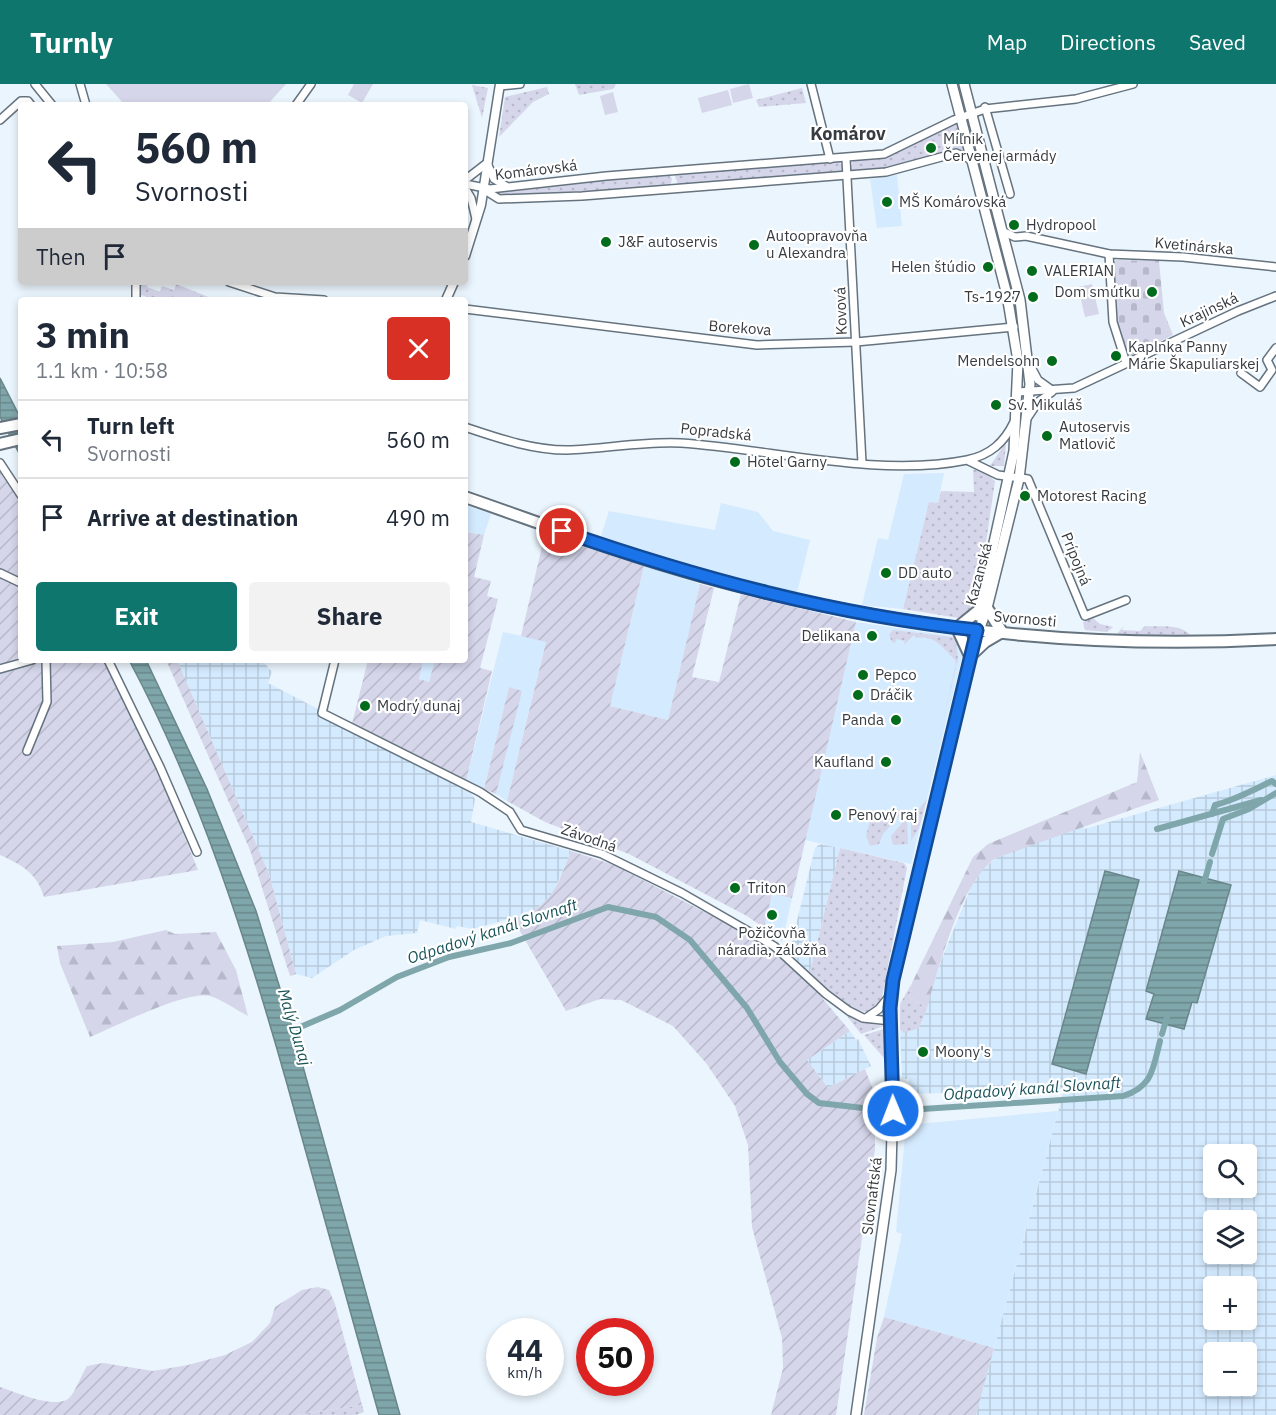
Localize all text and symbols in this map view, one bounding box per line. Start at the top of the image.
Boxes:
text: Turnly [30,24,113,61]
text: Map [987,28,1027,56]
text: Directions [1060,28,1156,56]
text: Saved [1189,28,1246,56]
text: 560 m [135,120,258,175]
district label: Komárov [810,122,886,145]
icon: left [36,126,114,204]
place label: Míľnik Červenej armády [943,129,1057,165]
marker: Míľnik Červenej armády [924,141,938,155]
street label: Komárovská [494,155,578,184]
text: Svornosti [135,173,248,208]
place label: MŠ Komárovská [899,192,1006,211]
marker: MŠ Komárovská [880,195,894,209]
place label: Hydropool [1026,215,1096,234]
marker: Hydropool [1007,218,1021,232]
place label: Autoopravovňa u Alexandra [766,226,868,262]
place label: J&F autoservis [618,232,718,251]
street label: Kvetinárska [1154,233,1234,258]
marker: J&F autoservis [599,235,613,249]
marker: Autoopravovňa u Alexandra [747,238,761,252]
icon: arrive [98,240,131,273]
text: Then [36,242,86,271]
place label: Helen štúdio [891,257,976,276]
marker: Helen štúdio [981,260,995,274]
place label: VALERIAN [1044,261,1114,280]
marker: VALERIAN [1025,264,1039,278]
place label: Dom smútku [1054,282,1140,301]
marker: Dom smútku [1145,285,1159,299]
street label: Kovová [830,287,851,335]
place label: Ts-1927 [964,287,1021,306]
street label: Krajinská [1177,288,1241,331]
marker: Ts-1927 [1026,290,1040,304]
text: 3 min [36,311,130,358]
street label: Borekova [708,316,772,339]
button: close [387,317,450,380]
place label: Kaplnka Panny Márie Škapuliarskej [1128,337,1259,373]
marker: Kaplnka Panny Márie Škapuliarskej [1109,349,1123,363]
place label: Mendelsohn [957,351,1040,370]
marker: Mendelsohn [1045,354,1059,368]
text: 1.1 km · 10:58 [36,357,168,384]
place label: Sv. Mikuláš [1008,395,1083,414]
marker: Sv. Mikuláš [989,398,1003,412]
text: Turn left [87,411,175,440]
place label: Autoservis Matlovič [1059,417,1130,453]
street label: Popradská [680,418,752,445]
icon: left [36,423,69,456]
text: 560 m [386,425,450,454]
marker: Autoservis Matlovič [1040,429,1054,443]
text: Svornosti [87,440,171,467]
place label: Hotel Garny [747,452,827,471]
marker: Hotel Garny [728,455,742,469]
place label: Motorest Racing [1037,486,1146,505]
marker: Motorest Racing [1018,489,1032,503]
icon: arrive [36,501,69,534]
text: Arrive at destination [87,503,298,532]
text: 490 m [386,503,450,532]
pin [536,505,587,556]
icon: arrive [545,514,578,547]
street label: Prípojná [1057,529,1096,588]
street label: Kazanská [961,541,996,607]
place label: DD auto [898,563,952,582]
marker: DD auto [879,566,893,580]
button: Exit [36,582,237,651]
button: Share [249,582,450,651]
street label: Svornosti [993,606,1057,631]
place label: Delikana [801,626,860,645]
marker: Delikana [865,629,879,643]
place label: Pepco [875,665,917,684]
marker: Pepco [856,668,870,682]
place label: Dráčik [870,685,913,704]
marker: Dráčik [851,688,865,702]
place label: Modrý dunaj [377,696,460,715]
marker: Modrý dunaj [358,699,372,713]
place label: Panda [842,710,884,729]
marker: Panda [889,713,903,727]
place label: Kaufland [814,752,874,771]
marker: Kaufland [879,755,893,769]
place label: Penový raj [848,805,917,824]
marker: Penový raj [829,808,843,822]
street label: Závodná [559,819,619,856]
place label: Triton [747,878,786,897]
marker: Triton [728,881,742,895]
water label: Odpadový kanál Slovnaft [405,894,580,968]
marker: Požičovňa náradia, záložňa [765,908,779,922]
place label: Požičovňa náradia, záložňa [717,923,827,959]
water label: Malý Dunaj [274,986,316,1069]
place label: Moony's [935,1042,991,1061]
marker: Moony's [916,1045,930,1059]
water label: Odpadový kanál Slovnaft [943,1072,1122,1104]
position arrow [861,1079,925,1143]
map controls [1203,1144,1257,1396]
button: search [1203,1144,1257,1198]
street label: Slovnaftská [857,1156,886,1236]
button: layers [1203,1210,1257,1264]
button: + [1203,1276,1257,1330]
speed limit sign: 50 [576,1318,654,1396]
text: 44 [507,1330,543,1369]
button: − [1203,1342,1257,1396]
text: km/h [507,1363,543,1382]

